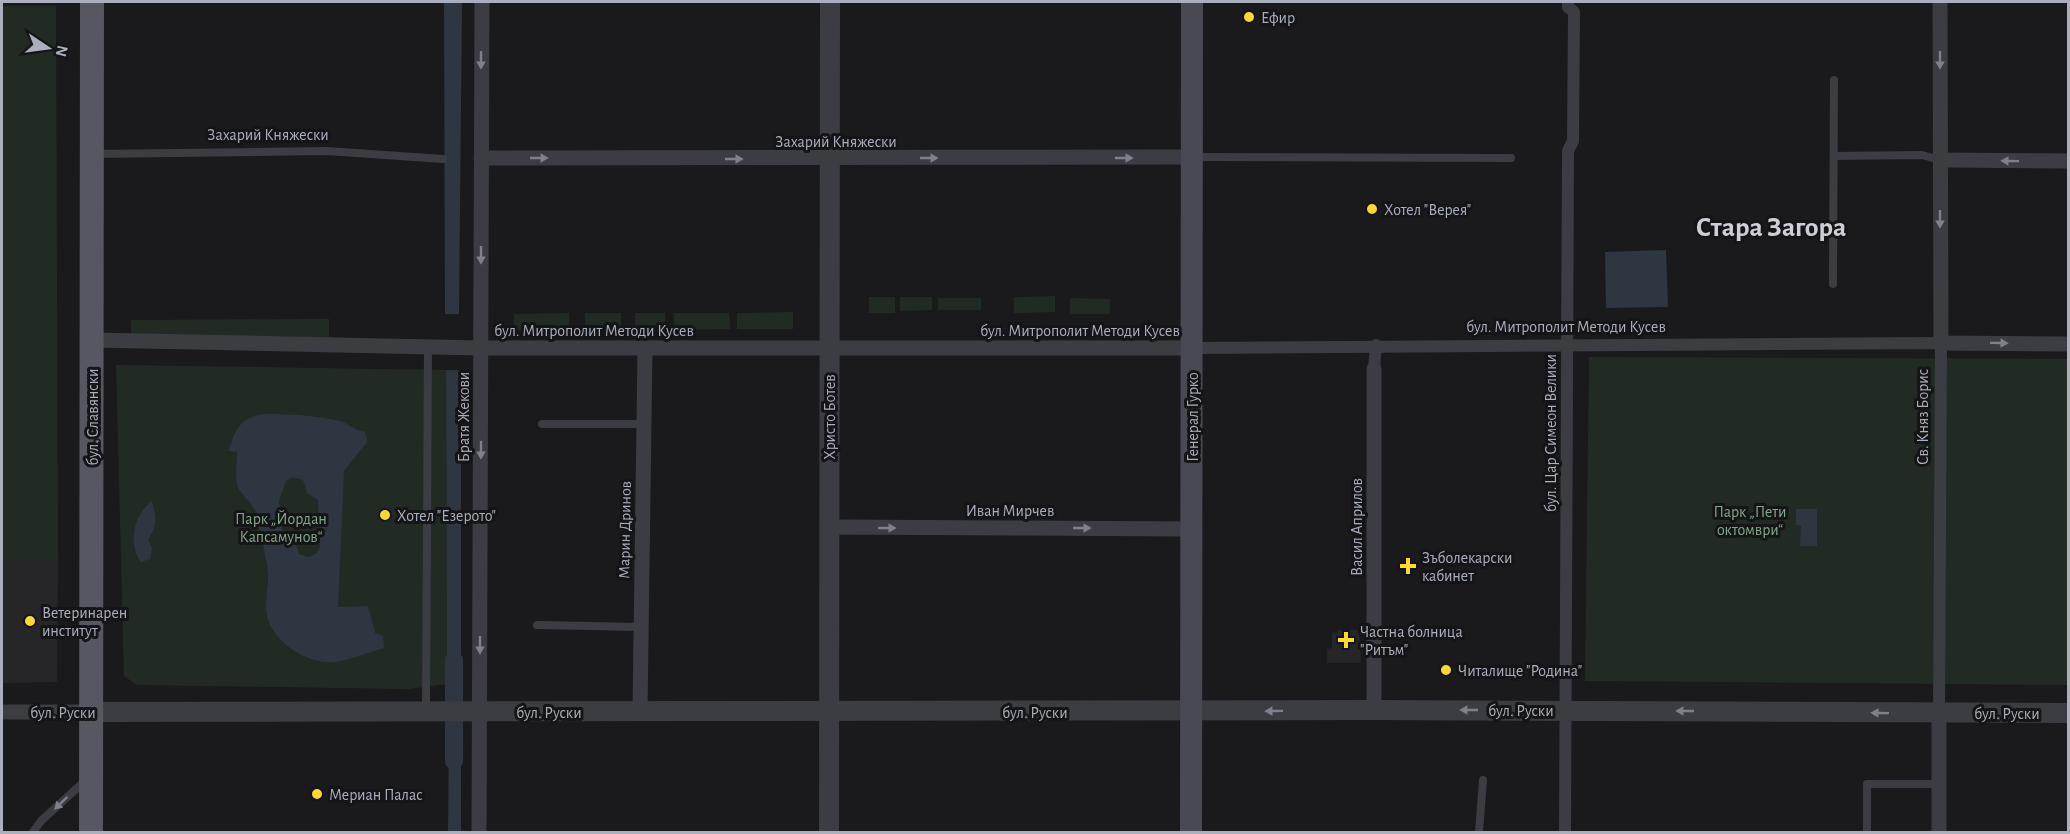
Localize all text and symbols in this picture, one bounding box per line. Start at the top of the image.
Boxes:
marker: Ефир [1242,10,1256,24]
place label: Ефир [1261,10,1295,26]
north arrow [18,18,78,78]
text: N [53,44,71,58]
one-way arrow [476,50,486,69]
one-way arrow [1935,50,1945,69]
street label: Захарий Княжески [207,127,329,143]
street label: Захарий Княжески [775,134,897,150]
one-way arrow [530,153,549,163]
one-way arrow [920,153,939,163]
one-way arrow [1115,153,1134,163]
one-way arrow [725,154,744,164]
one-way arrow [2001,156,2020,166]
marker: Хотел "Верея" [1365,202,1379,216]
place label: Хотел "Верея" [1384,202,1471,218]
one-way arrow [1935,209,1945,228]
district label: Стара Загора [1696,214,1846,242]
one-way arrow [476,245,486,264]
street label: бул. Митрополит Методи Кусев [1466,319,1666,336]
street label: бул. Митрополит Методи Кусев [494,323,694,340]
street label: бул. Митрополит Методи Кусев [980,323,1180,340]
one-way arrow [1990,338,2009,348]
street label: бул. Цар Симеон Велики [1543,354,1560,512]
street label: бул. Славянски [85,369,102,465]
street label: Св. Княз Борис [1915,369,1931,465]
street label: Братя Жекови [456,372,472,462]
street label: Генерал Гурко [1185,372,1202,462]
street label: Христо Ботев [822,374,838,460]
one-way arrow [476,440,486,459]
street label: Васил Априлов [1349,478,1365,576]
street label: Марин Дринов [616,481,634,579]
street label: Иван Мирчев [966,503,1054,519]
park label: Парк „Пети октомври“ [1713,504,1787,538]
marker: Хотел "Езерото" [378,508,392,522]
place label: Хотел "Езерото" [397,508,496,524]
park label: Парк „Йордан Капсамунов“ [235,510,327,546]
one-way arrow [878,523,897,533]
one-way arrow [1073,523,1092,533]
place label: Зъболекарски кабинет [1422,550,1513,584]
marker: Зъболекарски кабинет [1399,557,1417,575]
place label: Ветеринарен институт [42,605,127,640]
marker: Ветеринарен институт [23,614,37,628]
place label: Частна болница "Ритъм" [1360,624,1463,658]
marker: Частна болница "Ритъм" [1337,631,1355,649]
one-way arrow [475,635,485,654]
marker: Читалище "Родина" [1439,663,1453,677]
place label: Читалище "Родина" [1458,663,1582,679]
street label: бул. Руски [1488,703,1554,720]
street label: бул. Руски [30,705,96,722]
street label: бул. Руски [516,705,582,722]
street label: бул. Руски [1002,705,1068,722]
one-way arrow [1460,705,1479,715]
one-way arrow [1265,706,1284,716]
one-way arrow [1676,706,1695,716]
street label: бул. Руски [1974,706,2040,723]
one-way arrow [1871,708,1890,717]
marker: Мериан Палас [310,787,324,801]
place label: Мериан Палас [329,787,423,803]
one-way arrow [54,796,69,810]

